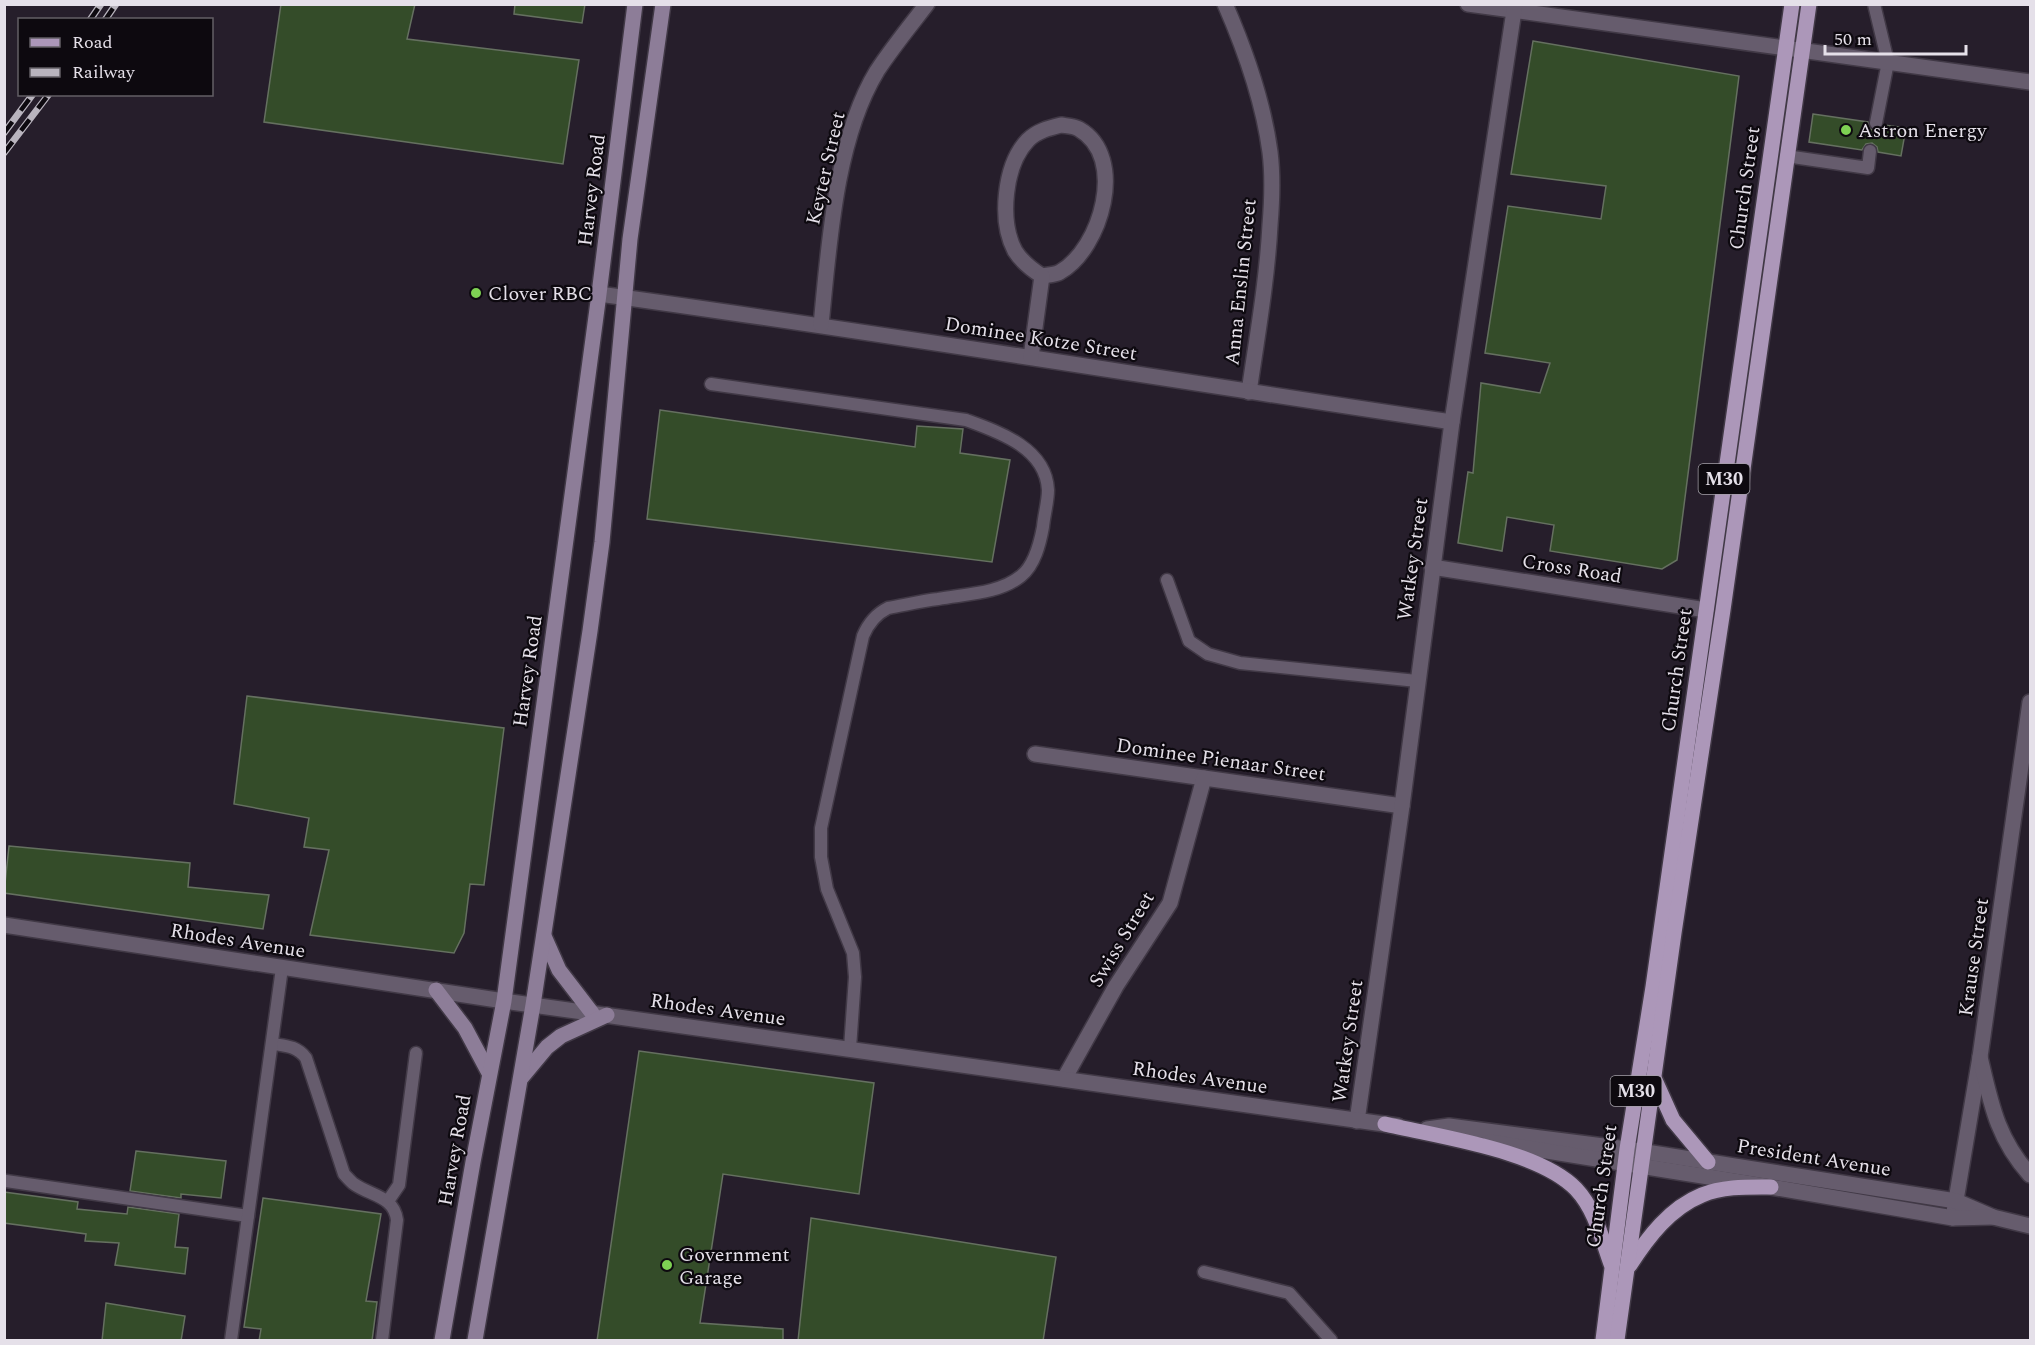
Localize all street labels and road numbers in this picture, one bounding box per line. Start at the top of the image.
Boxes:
street label: Keyter Street [798,109,854,228]
street label: Church Street [1722,125,1768,252]
street label: Harvey Road [570,132,614,248]
street label: Anna Enslin Street [1217,197,1265,367]
street label: Dominee Kotze Street [943,309,1139,369]
road number: M30 [1698,464,1750,494]
street label: Watkey Street [1390,496,1436,622]
street label: Cross Road [1520,546,1624,592]
street label: Church Street [1654,607,1700,734]
street label: Harvey Road [505,613,551,729]
street label: Dominee Pienaar Street [1114,730,1327,790]
street label: Swiss Street [1081,886,1162,993]
street label: Krause Street [1951,896,1997,1018]
street label: Rhodes Avenue [168,916,307,966]
street label: Watkey Street [1325,978,1371,1104]
street label: Rhodes Avenue [648,986,787,1034]
street label: Rhodes Avenue [1130,1054,1269,1102]
road number: M30 [1610,1076,1662,1106]
street label: Harvey Road [430,1092,480,1208]
street label: Church Street [1579,1123,1625,1250]
street label: President Avenue [1735,1131,1893,1185]

